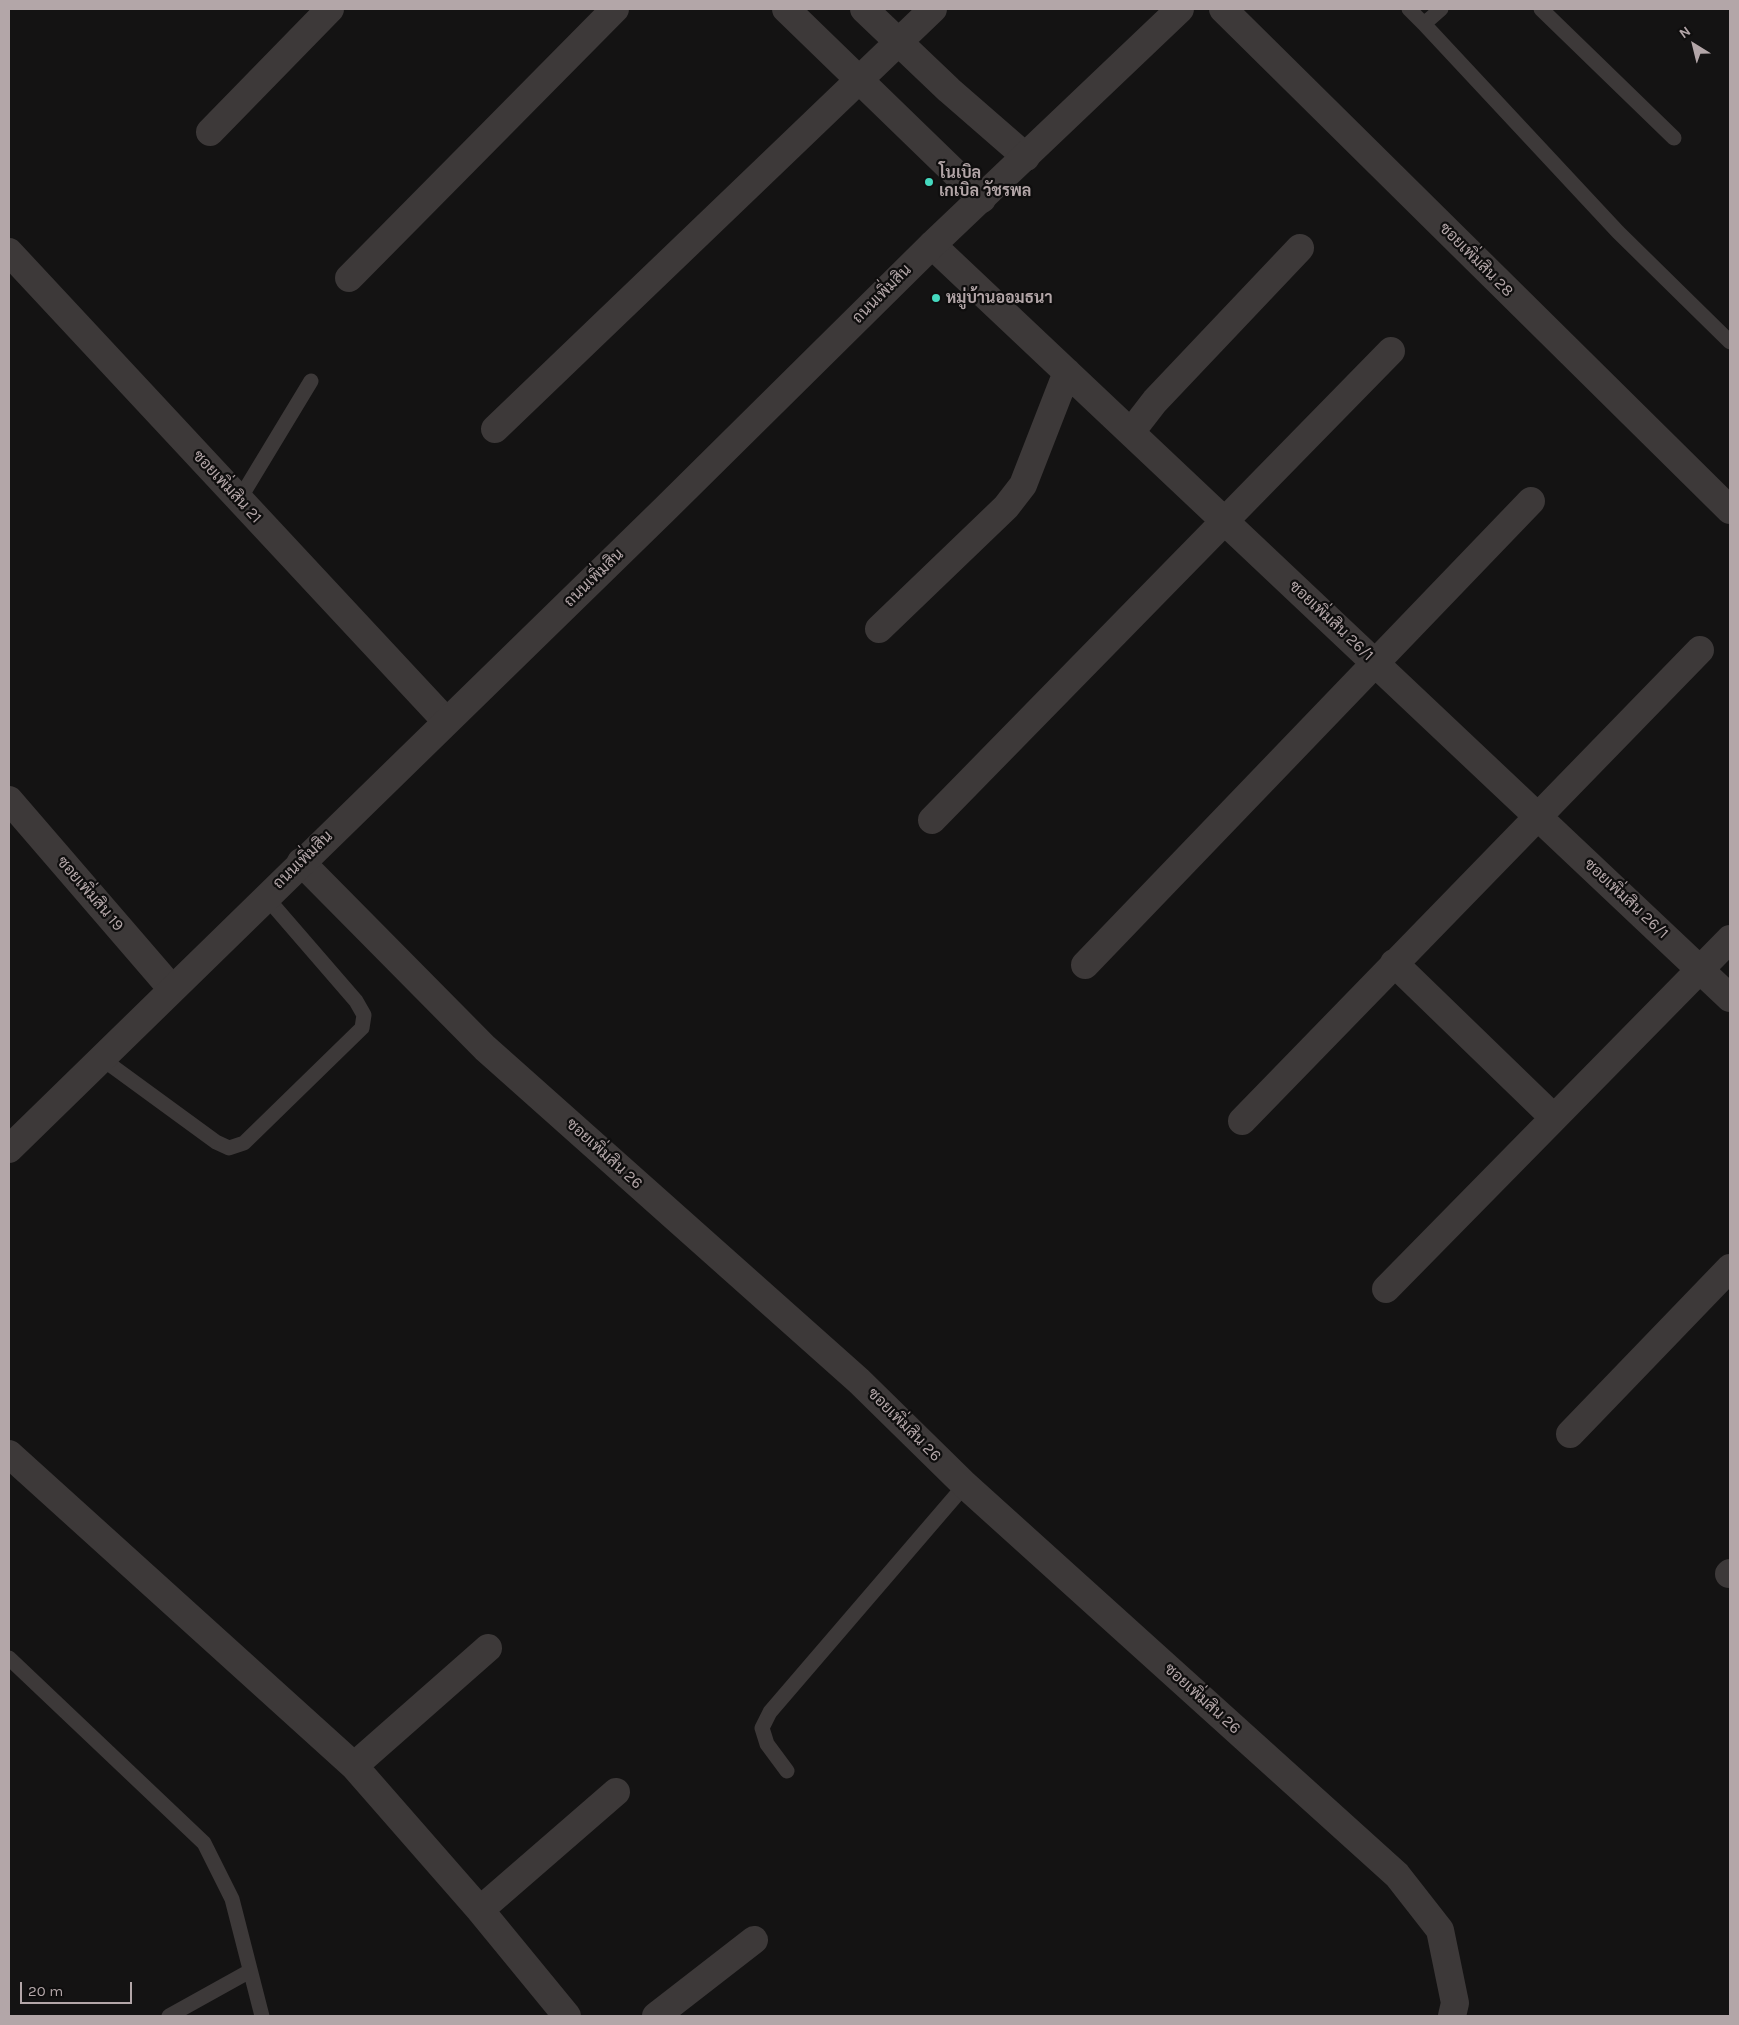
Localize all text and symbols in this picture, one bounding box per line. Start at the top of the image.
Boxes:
north arrow [1669,20,1719,70]
text: N [1676,23,1694,42]
place label: โนเบิล เกเบิล วัชรพล [939,163,1031,201]
marker: โนเบิล เกเบิล วัชรพล [923,176,935,188]
street label: ซอยเพิ่มสิน 28 [1435,219,1517,301]
street label: ถนนเพิ่มสิน [849,261,915,327]
place label: หมู่บ้านออมธนา [946,288,1053,308]
marker: หมู่บ้านออมธนา [930,292,942,304]
street label: ซอยเพิ่มสิน 21 [188,447,266,527]
street label: ถนนเพิ่มสิน [560,545,628,611]
street label: ซอยเพิ่มสิน 26/1 [1285,577,1377,665]
street label: ถนนเพิ่มสิน [269,827,337,893]
street label: ซอยเพิ่มสิน 19 [52,853,128,935]
street label: ซอยเพิ่มสิน 26/1 [1580,855,1672,943]
street label: ซอยเพิ่มสิน 26 [562,1115,646,1193]
street label: ซอยเพิ่มสิน 26 [863,1384,945,1466]
street label: ซอยเพิ่มสิน 26 [1160,1660,1244,1738]
scale bar [22,1972,135,2004]
text: 20 m [28,1982,63,2000]

